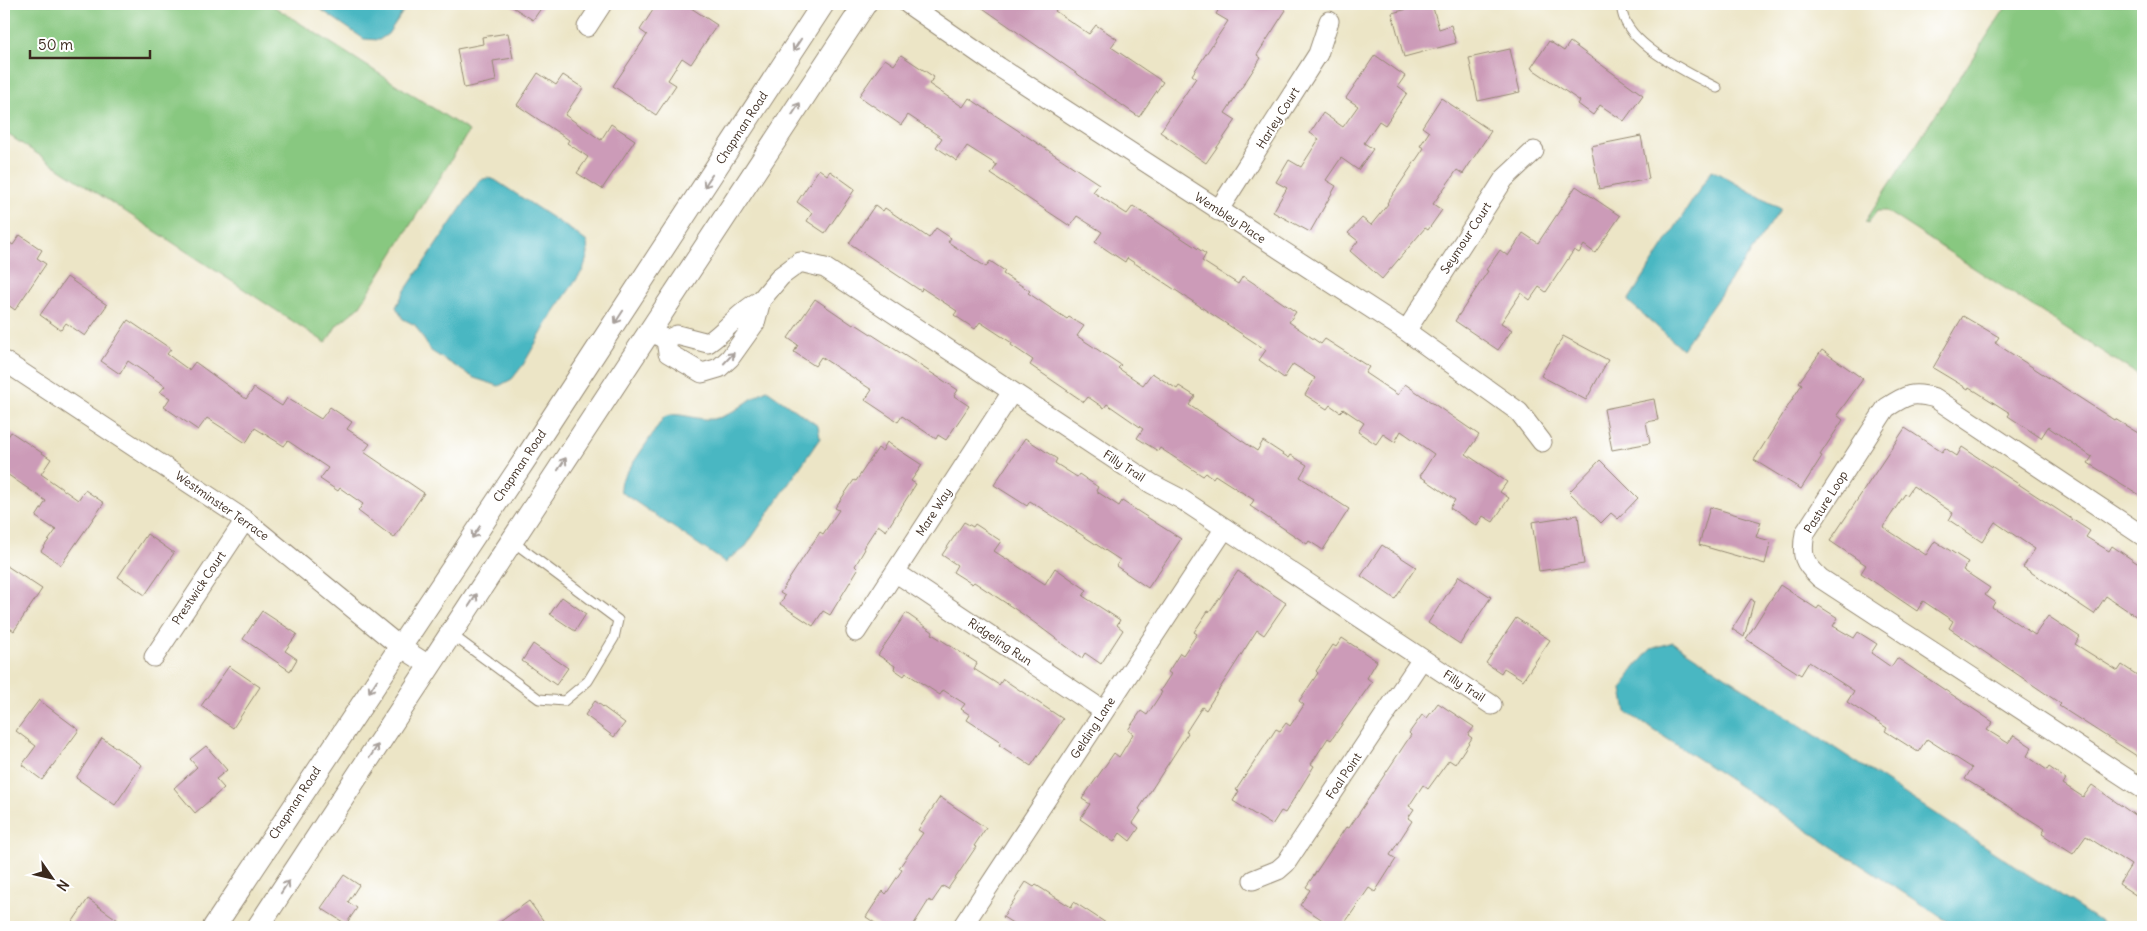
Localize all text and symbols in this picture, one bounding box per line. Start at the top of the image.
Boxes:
scale bar [30,28,150,60]
text: 50 m [38,35,73,54]
one-way arrow [791,37,801,51]
street label: Harley Court [1253,84,1302,151]
street label: Chapman Road [712,88,771,167]
one-way arrow [791,102,801,116]
one-way arrow [702,173,712,187]
street label: Wembley Place [1192,189,1269,246]
street label: Seymour Court [1437,199,1494,276]
one-way arrow [614,309,624,323]
one-way arrow [723,352,735,365]
street label: Chapman Road [490,427,549,505]
street label: Filly Trail [1100,446,1148,485]
one-way arrow [557,458,567,472]
street label: Westminster Terrace [173,468,272,544]
street label: Pasture Loop [1800,468,1851,536]
street label: Mare Way [912,485,955,539]
one-way arrow [471,524,481,538]
street label: Prestwick Court [168,548,229,627]
one-way arrow [468,594,478,608]
street label: Ridgeling Run [965,615,1035,669]
street label: Filly Trail [1440,666,1488,705]
one-way arrow [367,679,377,693]
street label: Gelding Lane [1067,694,1118,761]
one-way arrow [370,744,380,758]
street label: Foal Point [1323,750,1365,802]
street label: Chapman Road [265,763,324,842]
north arrow [28,854,78,904]
text: N [53,876,73,894]
one-way arrow [280,880,290,894]

